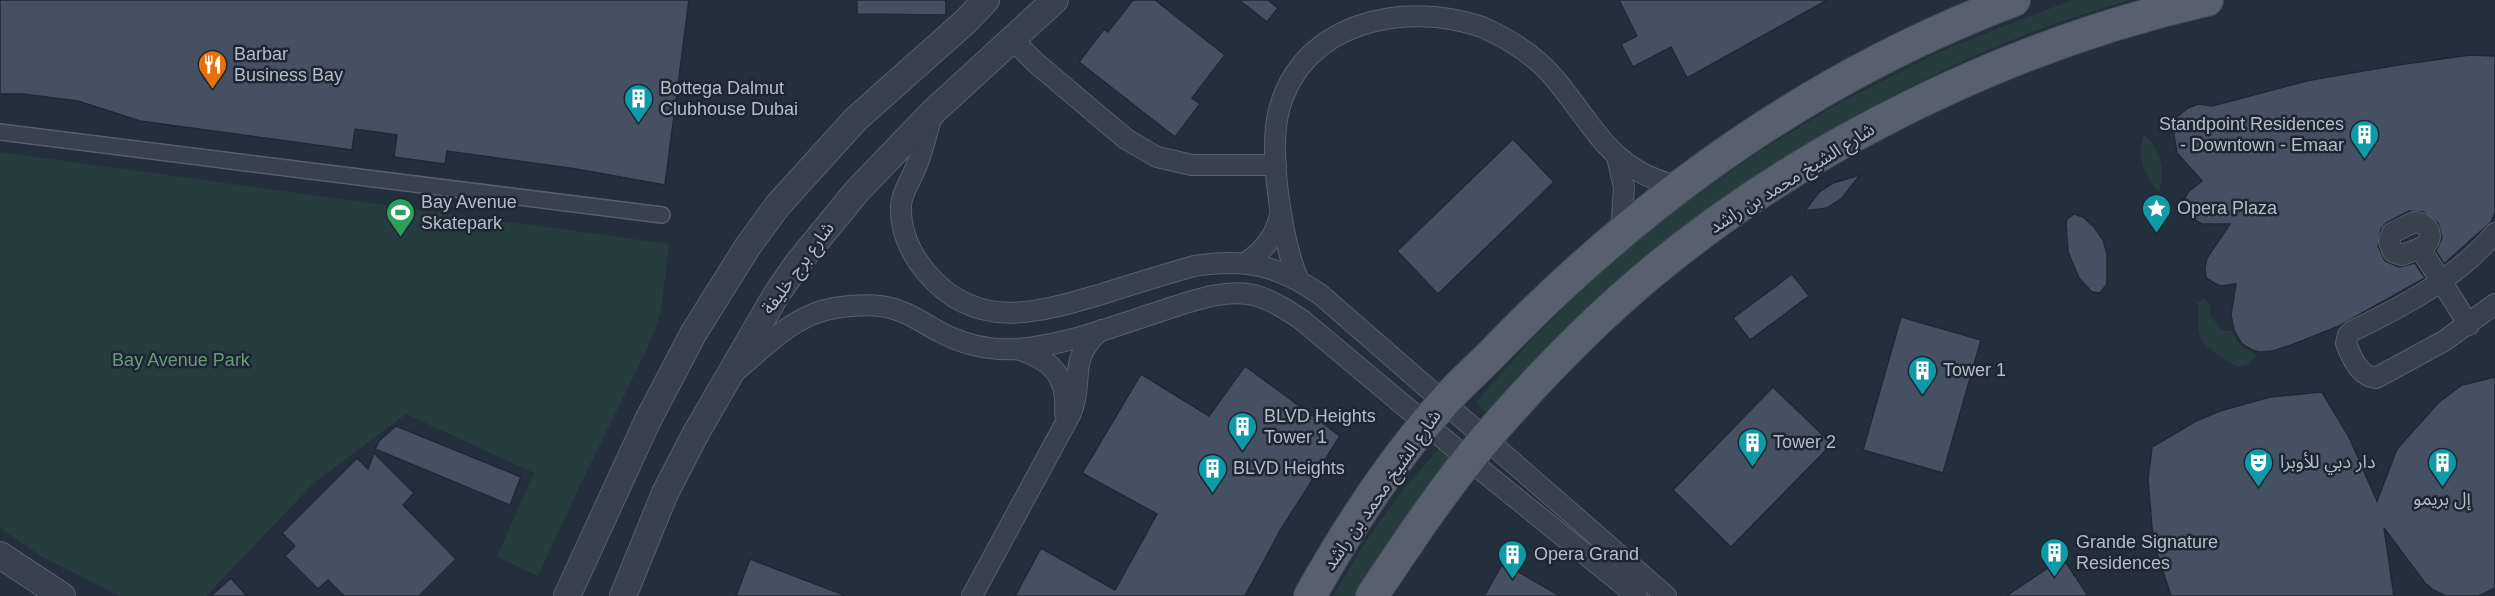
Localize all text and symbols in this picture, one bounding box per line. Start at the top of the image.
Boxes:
place label: Barbar Business Bay [234,44,343,85]
restaurant icon: Barbar Business Bay [197,48,229,90]
place label: Bottega Dalmut Clubhouse Dubai [660,78,798,119]
building icon: Bottega Dalmut Clubhouse Dubai [623,82,655,124]
place label: Standpoint Residences - Downtown - Emaar [2159,114,2344,155]
building icon: Standpoint Residences - Downtown - Emaar [2349,118,2381,160]
street label: شارع الشيخ محمد بن راشد [1706,119,1880,240]
place label: Bay Avenue Skatepark [421,192,517,233]
place icon: Opera Plaza [2140,192,2172,234]
sports icon: Bay Avenue Skatepark [384,196,416,238]
place label: Opera Plaza [2177,198,2278,218]
street label: شارع برج خليفة [758,218,841,320]
park label: Bay Avenue Park [112,350,251,370]
building icon: Tower 1 [1906,354,1938,396]
place label: Tower 1 [1943,360,2006,380]
place label: BLVD Heights Tower 1 [1264,406,1376,447]
street label: شارع الشيخ محمد بن راشد [1319,406,1448,576]
building icon: BLVD Heights Tower 1 [1227,410,1259,452]
building icon: Tower 2 [1736,426,1768,468]
place label: Tower 2 [1773,432,1836,452]
theatre icon: دار دبي للأوبرا [2243,446,2275,488]
building icon: إل بريمو [2426,446,2458,488]
building icon: BLVD Heights [1196,452,1228,494]
place label: دار دبي للأوبرا [2280,452,2375,475]
place label: BLVD Heights [1233,458,1345,478]
place label: إل بريمو [2413,489,2471,511]
place label: Grande Signature Residences [2076,532,2218,573]
building icon: Grande Signature Residences [2039,536,2071,578]
building icon: Opera Grand [1497,538,1529,580]
place label: Opera Grand [1534,544,1639,564]

